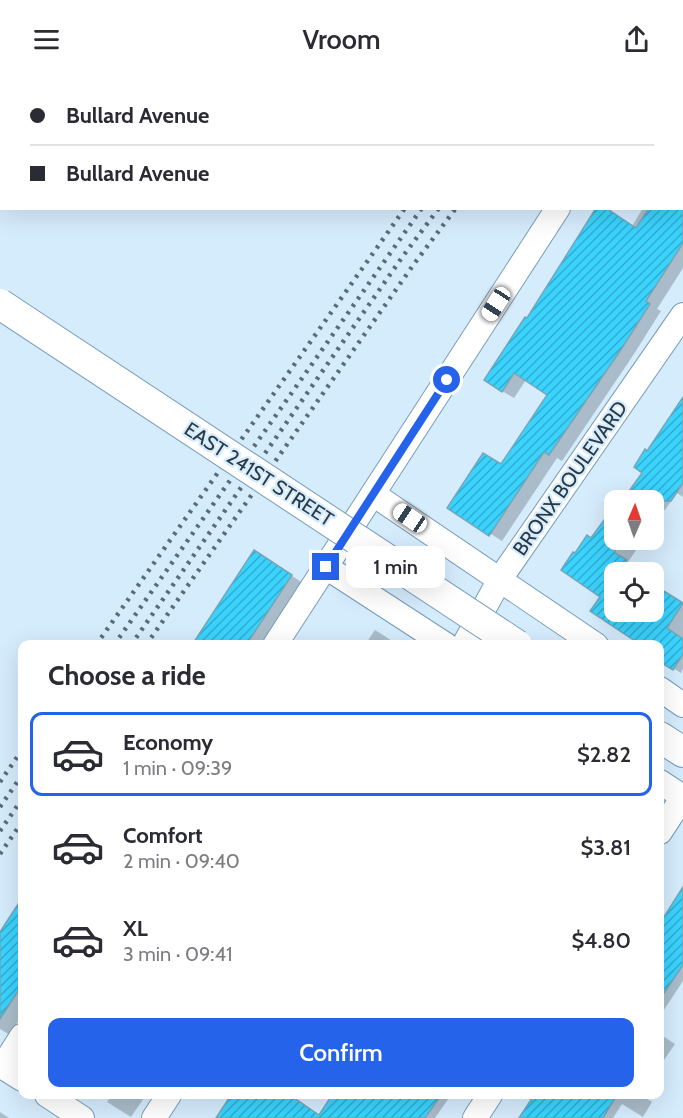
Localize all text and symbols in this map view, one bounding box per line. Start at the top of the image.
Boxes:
icon: menu [30,23,63,56]
text: Vroom [302,23,381,56]
icon: share [620,23,653,56]
text: Bullard Avenue [66,102,209,129]
text: Bullard Avenue [66,160,209,187]
car [479,284,513,324]
route start [433,366,460,393]
street label: BRONX BOULEVARD [508,396,632,560]
street label: EAST 241ST STREET [180,417,338,531]
north arrow [604,490,664,550]
map controls [604,490,664,622]
car [390,500,430,536]
callout: 1 min [347,546,446,588]
route end [312,553,339,580]
text: 1 min [373,555,418,579]
button: locate [604,562,664,622]
text: Choose a ride [48,659,206,692]
icon: car [51,727,105,781]
text: Economy [123,729,213,756]
text: $2.82 [577,741,631,768]
text: 1 min · 09:39 [123,756,232,780]
icon: car [51,820,105,874]
text: Comfort [123,822,202,849]
text: $3.81 [580,834,631,861]
text: 2 min · 09:40 [123,849,240,873]
icon: car [51,913,105,967]
text: XL [123,915,148,942]
text: $4.80 [571,927,631,954]
text: 3 min · 09:41 [123,942,233,966]
button: Confirm [48,1018,634,1087]

